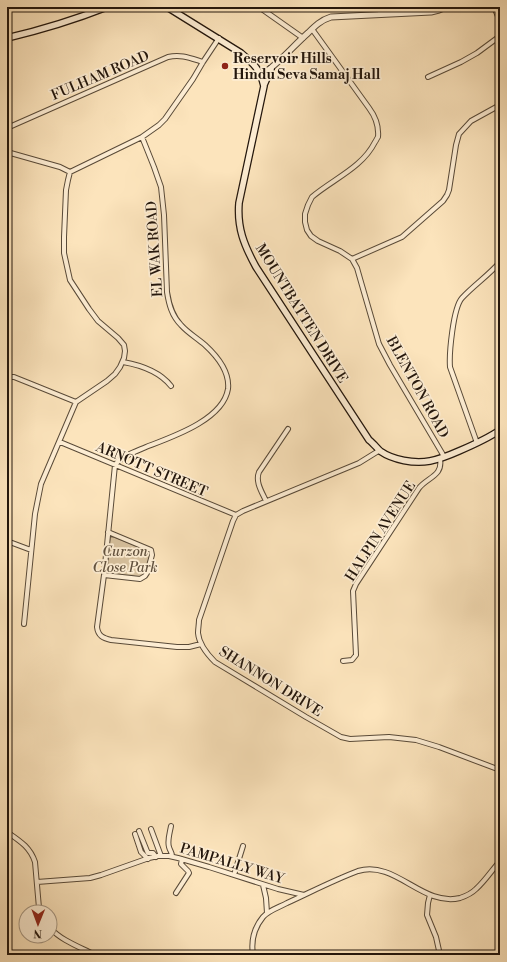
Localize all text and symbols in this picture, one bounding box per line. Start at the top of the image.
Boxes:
street label: FULHAM ROAD [48,47,152,105]
place label: Reservoir Hills Hindu Seva Samaj Hall [233,50,381,84]
marker: Reservoir Hills Hindu Seva Samaj Hall [220,61,230,71]
street label: EL WAK ROAD [143,200,167,298]
street label: MOUNTBATTEN DRIVE [251,241,351,387]
street label: BLENTON ROAD [381,333,453,442]
street label: ARNOTT STREET [92,438,210,502]
street label: HALPIN AVENUE [342,478,420,585]
park label: Curzon Close Park [93,543,157,577]
street label: SHANNON DRIVE [215,643,326,721]
street label: PAMPALLY WAY [177,840,287,889]
north arrow [18,904,58,944]
text: N [33,926,42,940]

